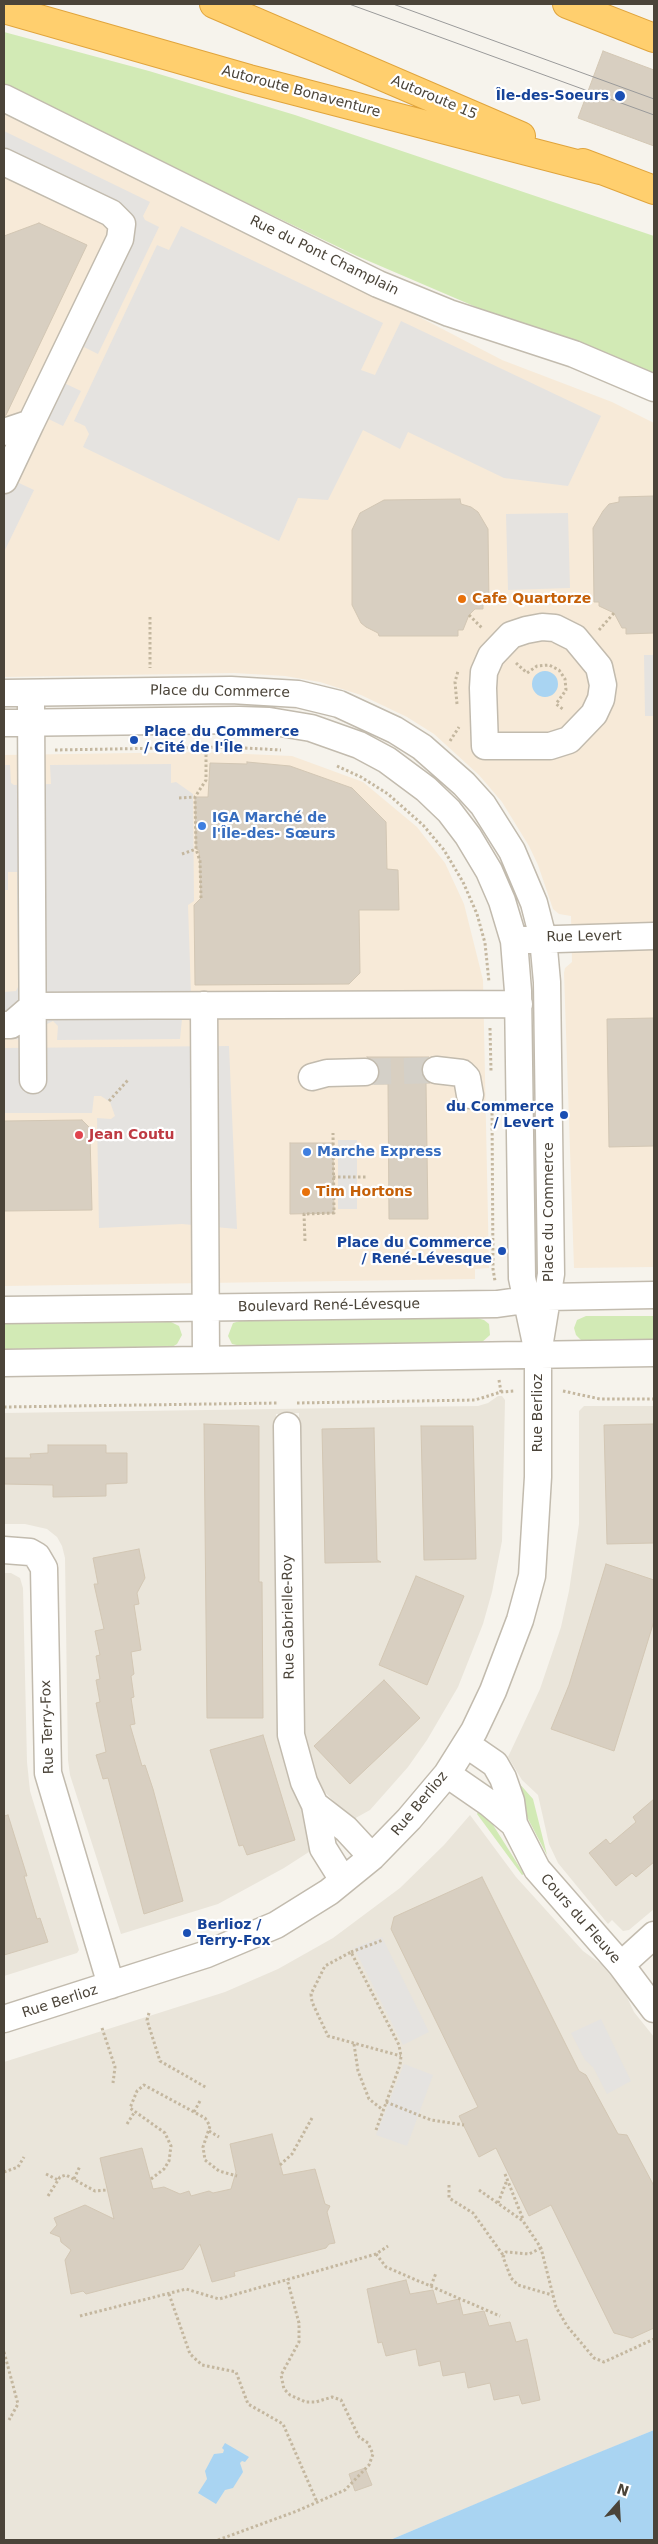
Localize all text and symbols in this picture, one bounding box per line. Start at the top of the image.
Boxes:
street label: Autoroute Bonaventure [220,63,382,121]
street label: Autoroute 15 [388,72,480,124]
place label: Île-des-Soeurs [496,88,609,104]
marker: Île-des-Soeurs [613,89,627,103]
street label: Rue du Pont Champlain [247,213,401,299]
place label: Cafe Quartorze [472,591,591,607]
marker: Cafe Quartorze [456,593,468,605]
street label: Place du Commerce [150,682,290,702]
place label: Place du Commerce / Cité de l'Île [144,724,299,756]
marker: Place du Commerce / Cité de l'Île [128,734,140,746]
place label: IGA Marché de l'Île-des- Sœurs [212,810,336,842]
marker: IGA Marché de l'Île-des- Sœurs [196,820,208,832]
street label: Rue Levert [546,928,622,946]
place label: du Commerce / Levert [446,1099,554,1132]
marker: du Commerce / Levert [558,1109,570,1121]
place label: Jean Coutu [89,1127,175,1143]
marker: Jean Coutu [73,1129,85,1141]
street label: Place du Commerce [541,1142,557,1282]
place label: Marche Express [317,1144,442,1160]
marker: Marche Express [301,1146,313,1158]
place label: Tim Hortons [316,1184,413,1200]
marker: Tim Hortons [300,1186,312,1198]
place label: Place du Commerce / René-Lévesque [337,1235,492,1268]
marker: Place du Commerce / René-Lévesque [496,1245,508,1257]
street label: Boulevard René-Lévesque [238,1296,420,1316]
street label: Rue Berlioz [530,1374,546,1452]
street label: Rue Gabrielle-Roy [280,1554,298,1680]
street label: Rue Terry-Fox [38,1680,58,1774]
street label: Rue Berlioz [388,1768,452,1840]
street label: Cours du Fleuve [537,1871,623,1967]
place label: Berlioz / Terry-Fox [197,1917,271,1950]
marker: Berlioz / Terry-Fox [181,1927,193,1939]
street label: Rue Berlioz [20,1982,100,2022]
north arrow [593,2479,643,2529]
text: N [615,2480,631,2499]

